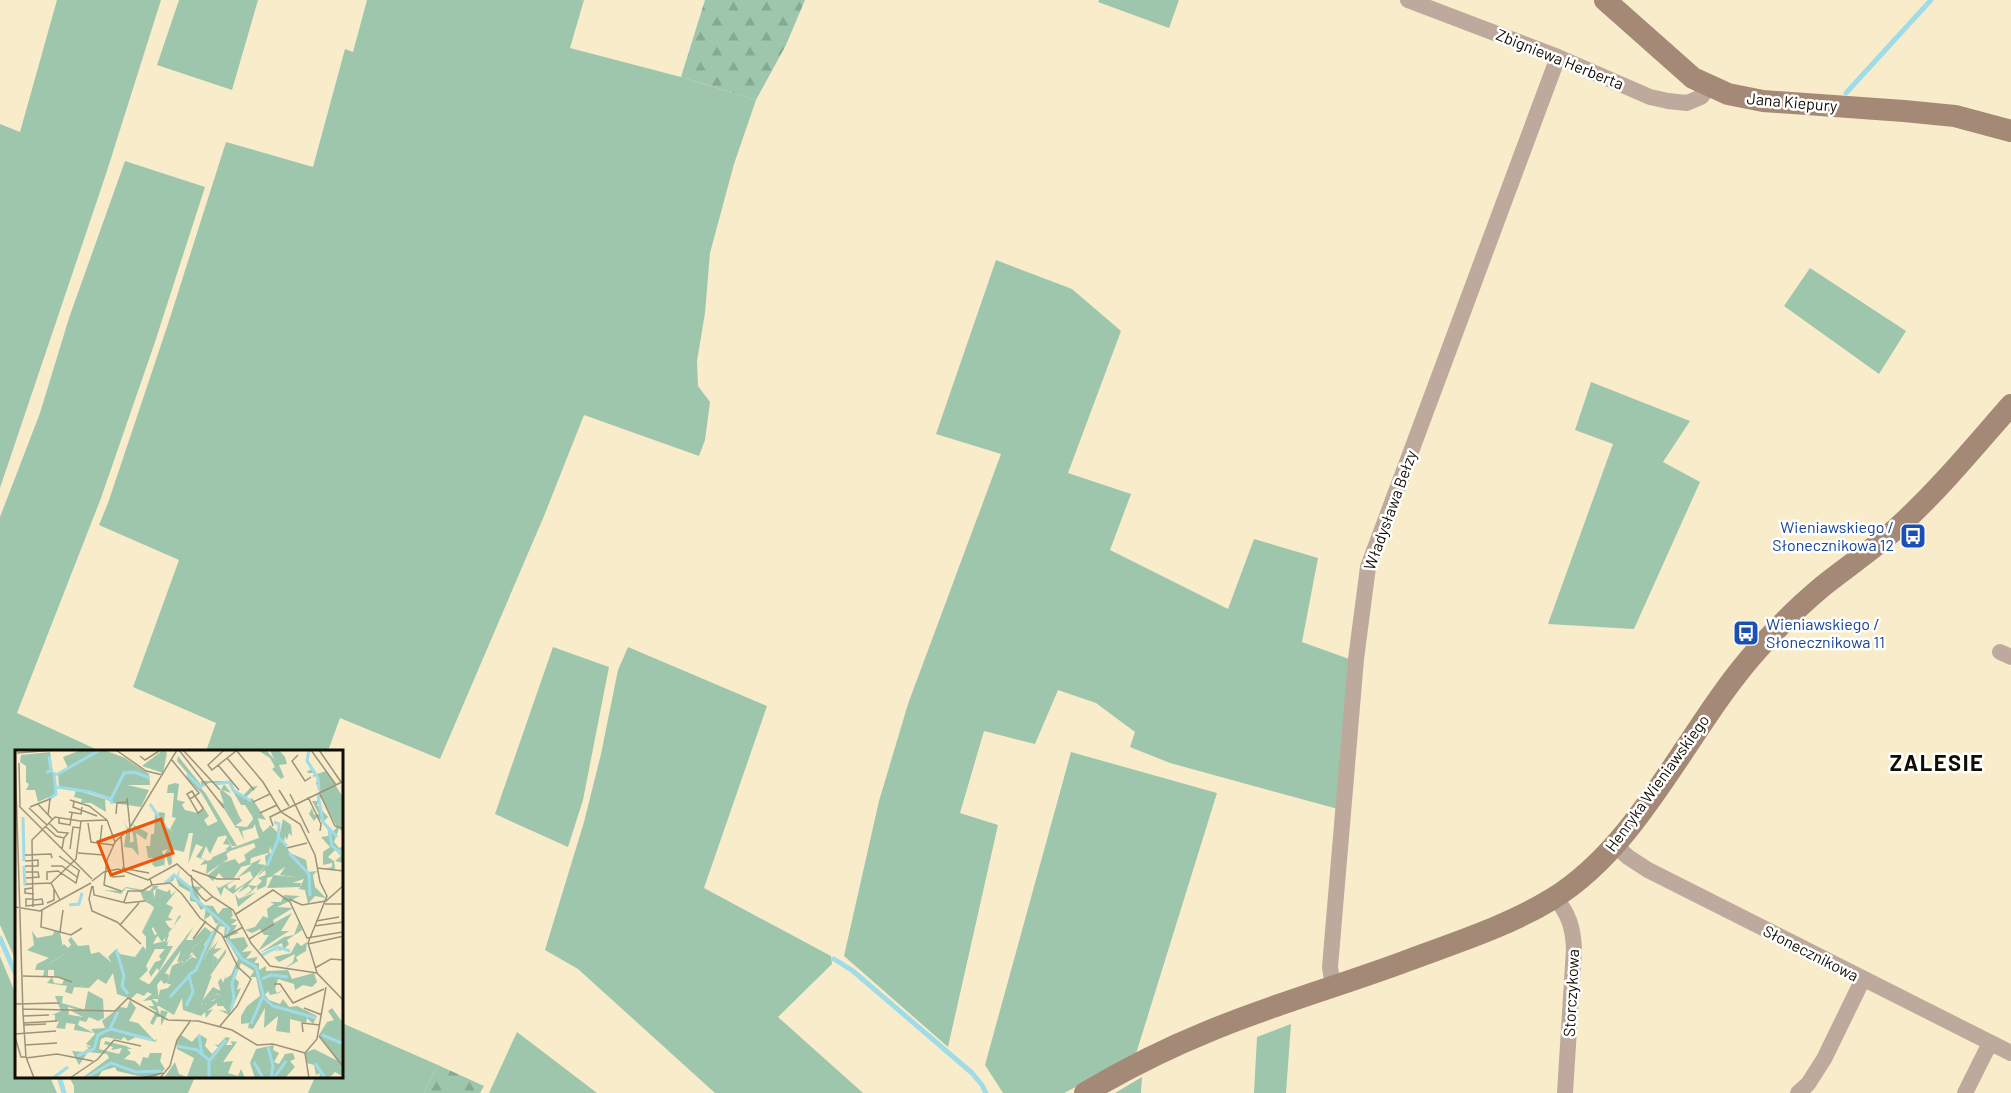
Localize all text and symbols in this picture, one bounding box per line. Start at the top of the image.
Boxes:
street label: Zbigniewa Herberta [1494,24,1627,93]
street label: Jana Kiepury [1746,88,1839,115]
street label: Władysława Bełzy [1359,447,1420,572]
place label: Wieniawskiego / Słonecznikowa 12 [1772,517,1894,554]
bus stop icon: Wieniawskiego / Słonecznikowa 12 [1898,521,1928,551]
place label: Wieniawskiego / Słonecznikowa 11 [1766,614,1885,651]
bus stop icon: Wieniawskiego / Słonecznikowa 11 [1731,618,1761,648]
street label: Henryka Wieniawskiego [1601,711,1713,855]
district label: ZALESIE [1890,749,1984,775]
inset map [15,750,344,1078]
street label: Słonecznikowa [1760,920,1862,985]
street label: Storczykowa [1559,949,1582,1037]

